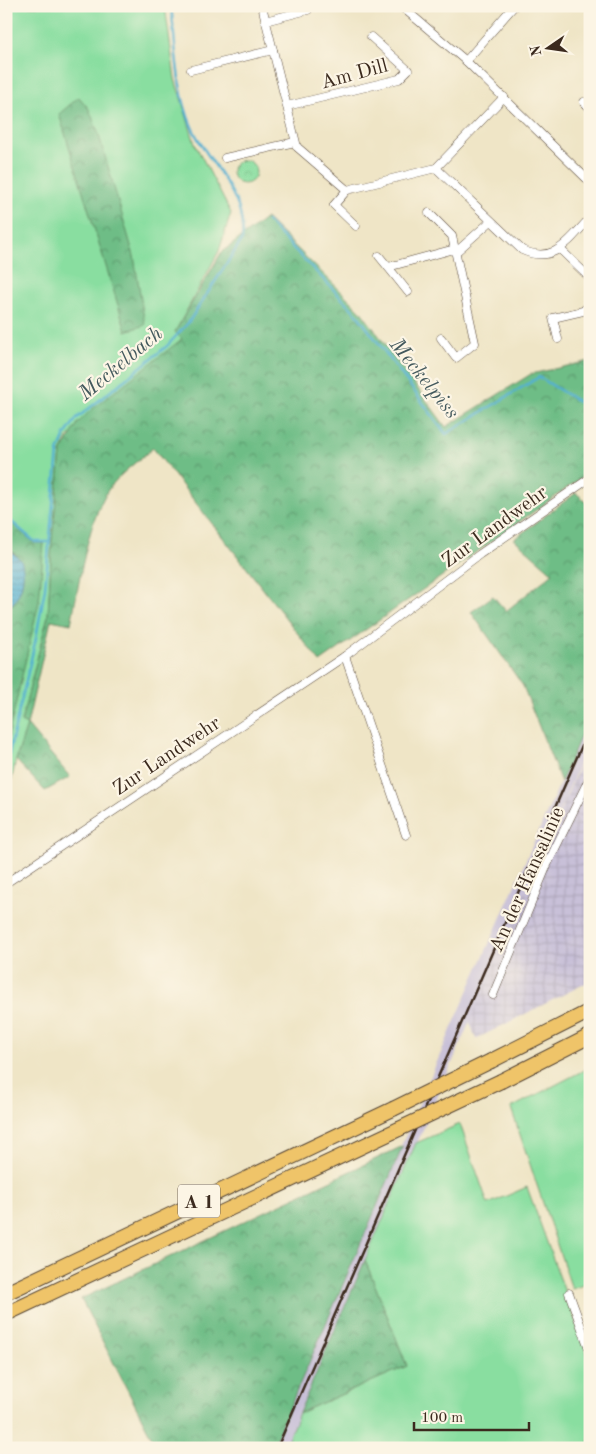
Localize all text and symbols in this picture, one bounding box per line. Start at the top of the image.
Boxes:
north arrow [524,22,574,72]
text: N [528,44,544,57]
street label: Am Dill [319,56,390,93]
water label: Meckelbach [74,323,167,406]
water label: Meckelpiss [384,334,463,423]
street label: Zur Landwehr [439,483,552,572]
street label: Zur Landwehr [110,713,224,800]
street label: An der Hansalinie [487,804,569,955]
road number: A 1 [178,1184,220,1218]
scale bar [414,1399,528,1431]
text: 100 m [421,1411,463,1426]

